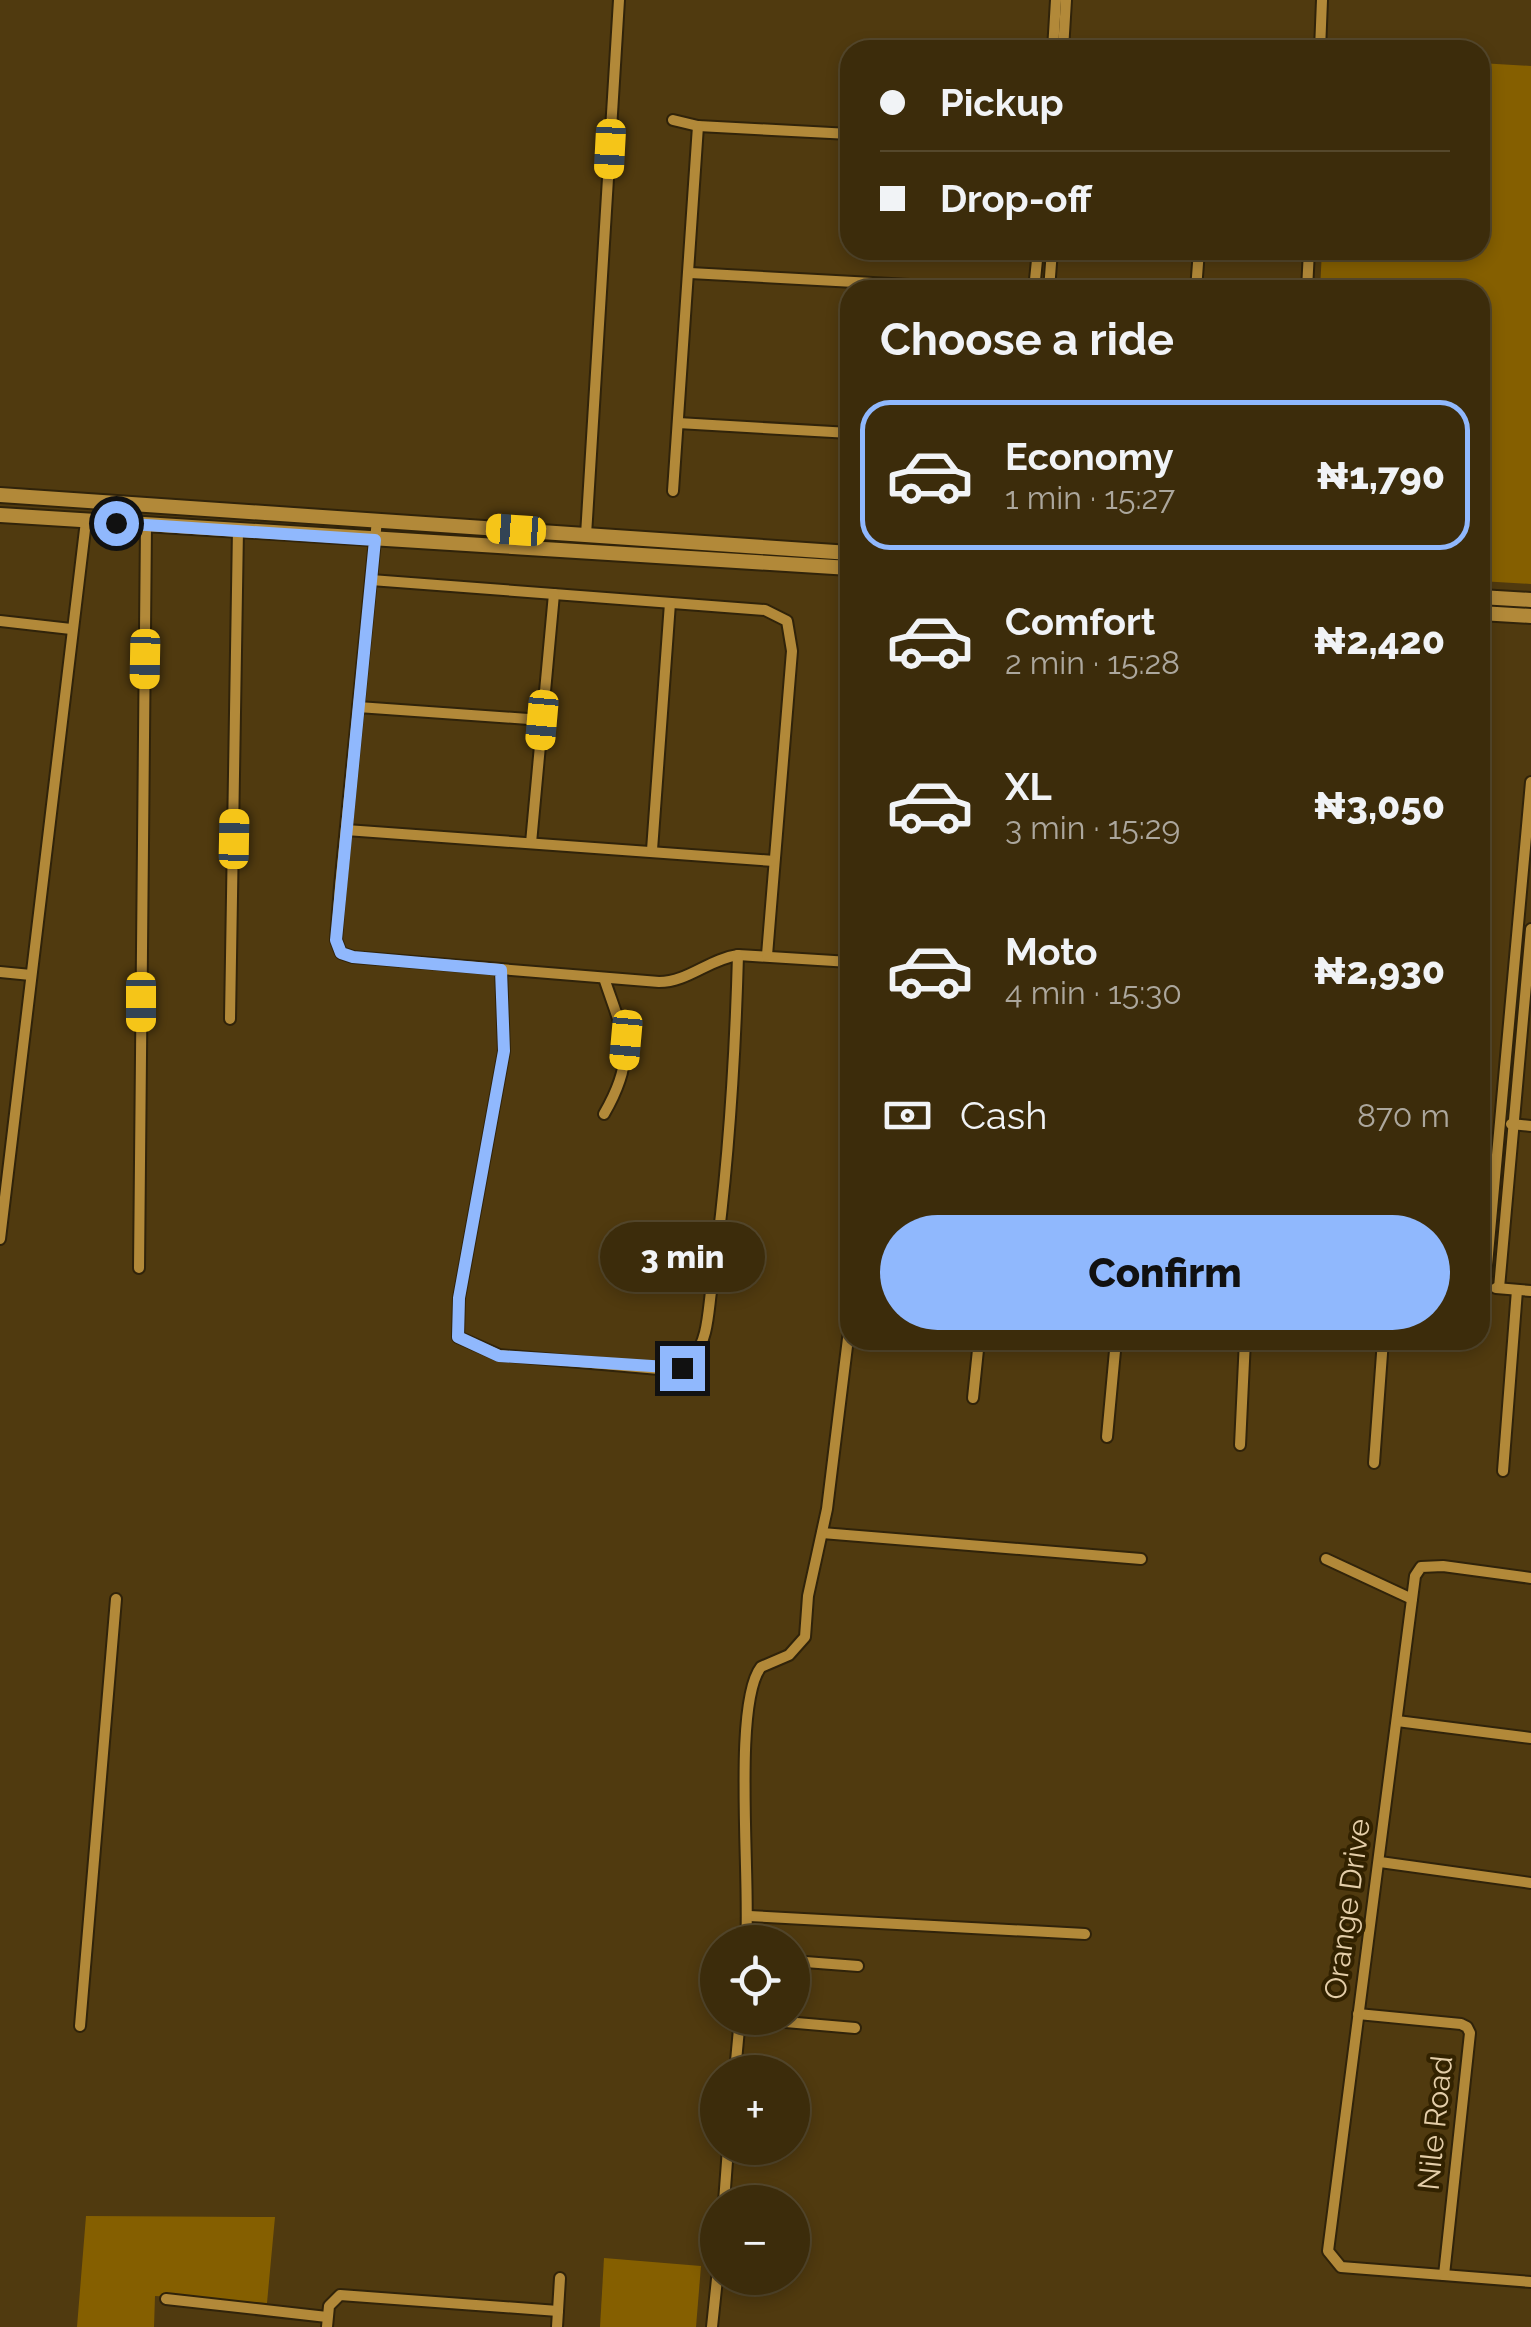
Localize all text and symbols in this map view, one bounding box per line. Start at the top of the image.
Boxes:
text: Pickup [940,80,1064,125]
car [593,118,627,180]
text: Drop-off [940,176,1092,221]
text: Choose a ride [880,313,1174,366]
icon: car [885,430,975,520]
text: Economy [1005,434,1174,479]
text: ₦1,790 [1316,453,1445,498]
text: 1 min · 15:27 [1005,479,1175,516]
route start [94,501,139,546]
car [485,513,547,547]
icon: car [885,595,975,685]
text: Comfort [1005,599,1155,644]
text: ₦2,420 [1314,618,1445,663]
car [129,629,161,689]
text: 2 min · 15:28 [1005,644,1180,681]
car [524,689,560,751]
icon: car [885,760,975,850]
text: XL [1005,764,1052,809]
text: ₦3,050 [1313,783,1445,828]
car [218,809,250,869]
text: 3 min · 15:29 [1005,809,1180,846]
icon: car [885,925,975,1015]
text: Moto [1005,929,1098,974]
text: ₦2,930 [1314,948,1445,993]
car [126,972,156,1032]
text: 4 min · 15:30 [1005,974,1182,1011]
car [608,1009,644,1071]
icon: cash [880,1088,935,1143]
text: Cash [960,1093,1047,1138]
text: 870 m [1357,1097,1450,1134]
button: Confirm [880,1215,1450,1330]
callout: 3 min [600,1223,764,1293]
text: 3 min [641,1238,724,1275]
route end [660,1346,705,1391]
street label: Orange Drive [1317,1816,1377,2002]
map controls [700,1925,810,2295]
button: locate [700,1925,810,2035]
street label: Nile Road [1411,2054,1459,2192]
button: + [700,2055,810,2165]
button: − [700,2185,810,2295]

